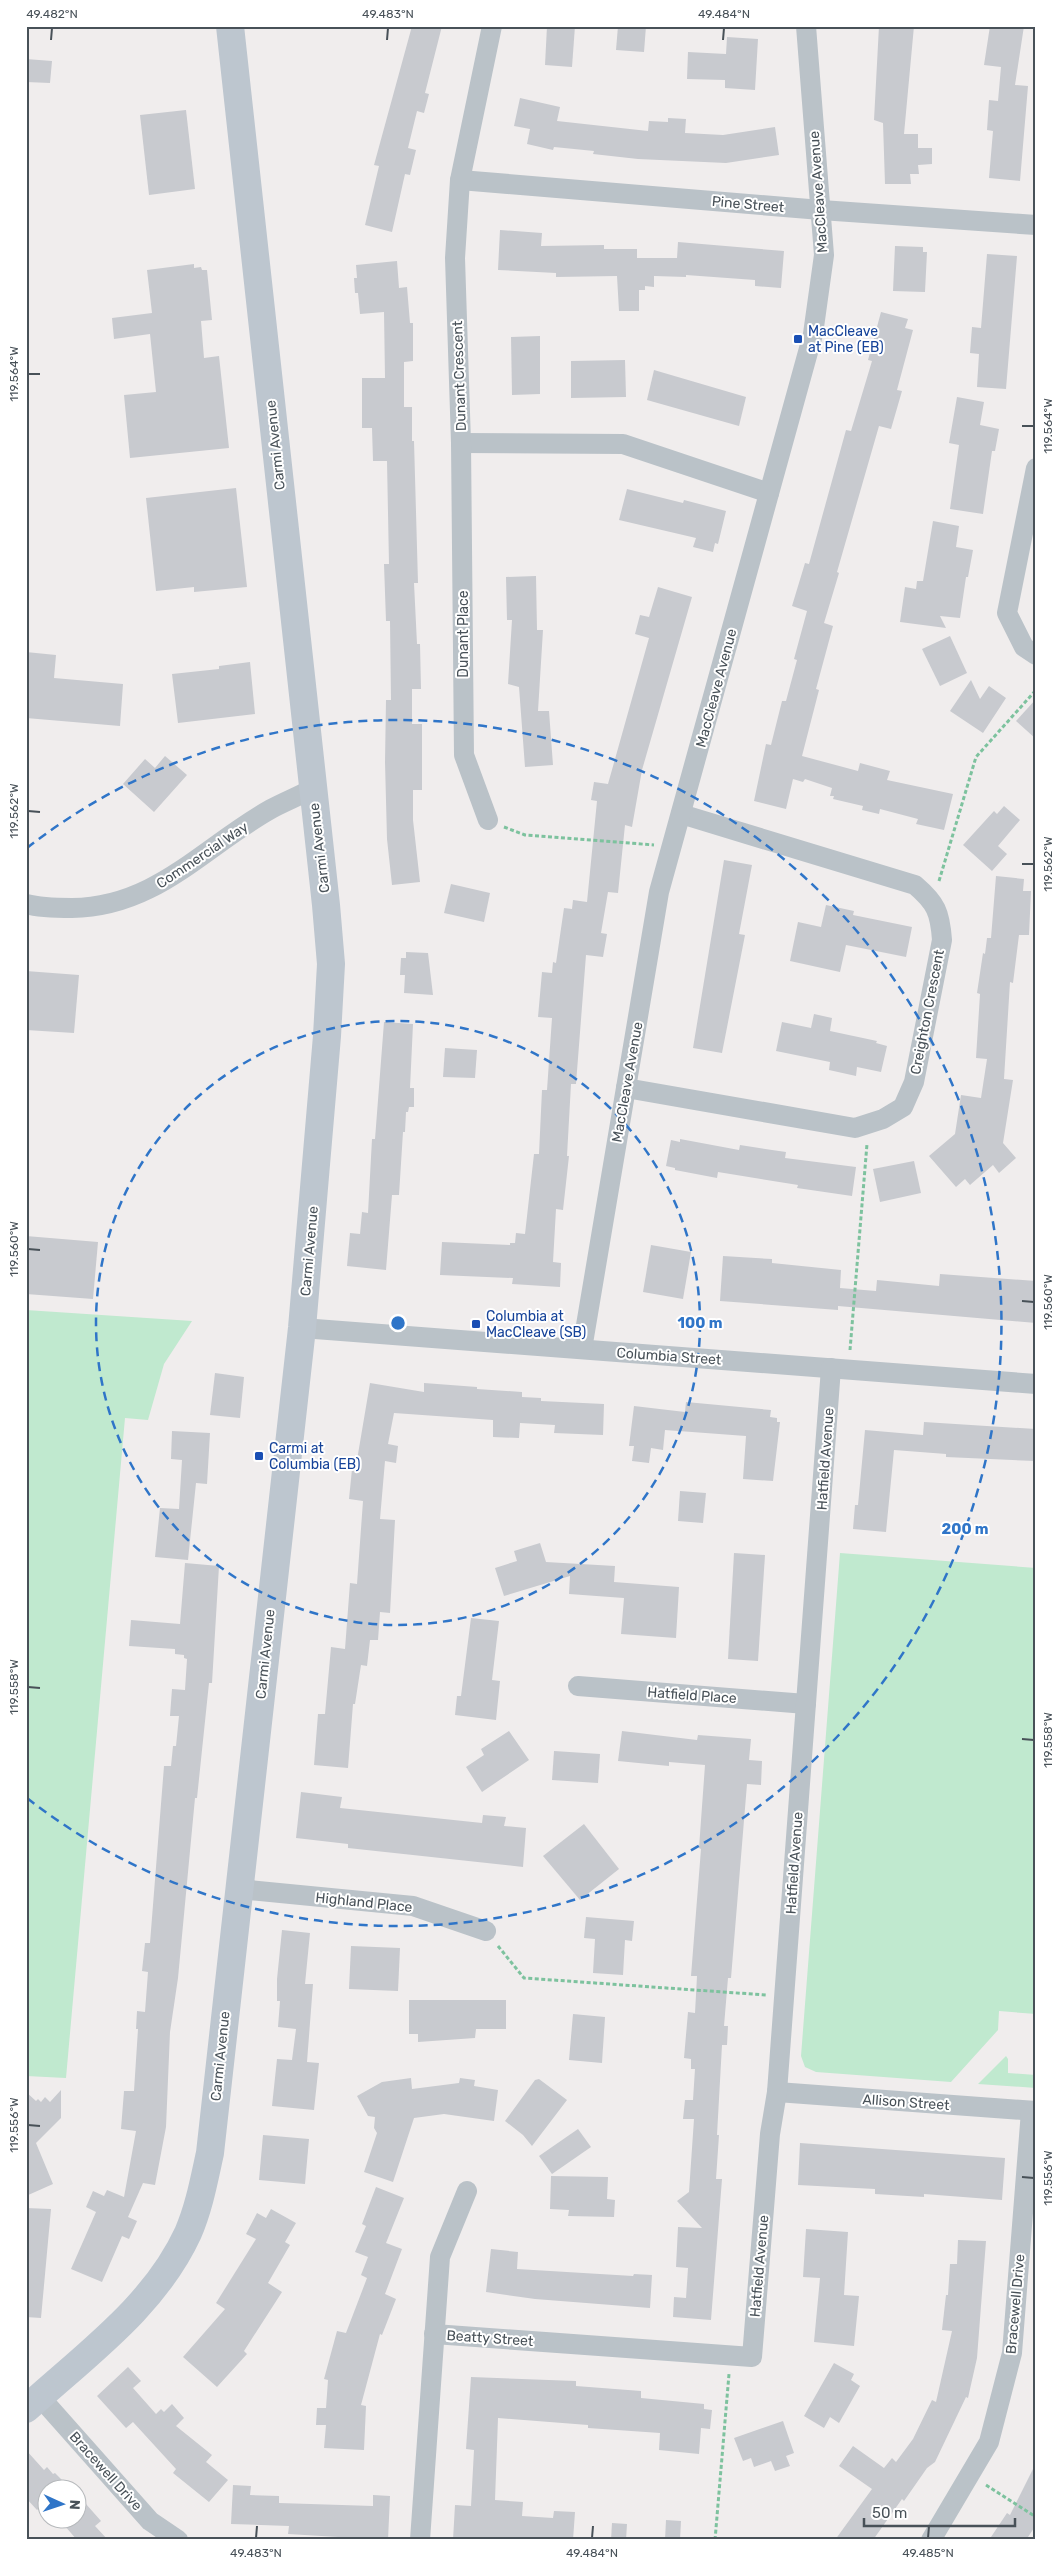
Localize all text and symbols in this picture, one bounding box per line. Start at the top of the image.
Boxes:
text: 49.482°N [26,7,78,21]
text: 49.483°N [362,7,414,21]
text: 49.484°N [698,7,750,21]
street label: MacCleave Avenue [806,130,831,253]
street label: Pine Street [711,193,785,216]
street label: Dunant Crescent [449,320,470,431]
place label: MacCleave at Pine (EB) [808,323,884,356]
marker: MacCleave at Pine (EB) [792,333,804,345]
text: 119.564°W [7,346,21,402]
text: 119.564°W [1041,398,1055,454]
street label: Carmi Avenue [262,399,289,491]
street label: Dunant Place [455,590,472,678]
street label: MacCleave Avenue [692,627,741,749]
text: 119.562°W [7,783,21,839]
street label: Carmi Avenue [306,802,333,894]
street label: Commercial Way [153,818,252,892]
text: 119.562°W [1041,836,1055,892]
street label: Creighton Crescent [907,948,948,1076]
street label: MacCleave Avenue [609,1020,646,1144]
street label: Carmi Avenue [297,1205,322,1297]
text: 119.560°W [7,1221,21,1277]
text: 119.560°W [1041,1274,1055,1330]
place label: Columbia at MacCleave (SB) [486,1308,586,1341]
centre of rings [389,1314,407,1332]
text: 100 m [678,1314,722,1332]
marker: Columbia at MacCleave (SB) [470,1318,482,1330]
street label: Columbia Street [616,1344,722,1369]
street label: Hatfield Avenue [813,1407,838,1511]
place label: Carmi at Columbia (EB) [269,1440,360,1473]
marker: Carmi at Columbia (EB) [253,1450,265,1462]
text: 200 m [941,1520,989,1538]
street label: Carmi Avenue [252,1608,279,1700]
text: 119.558°W [7,1659,21,1715]
street label: Hatfield Place [647,1684,737,1707]
text: 119.558°W [1041,1712,1055,1768]
street label: Hatfield Avenue [782,1811,807,1915]
street label: Highland Place [315,1889,413,1916]
street label: Carmi Avenue [207,2010,234,2102]
street label: Allison Street [862,2091,951,2114]
text: 119.556°W [7,2097,21,2153]
text: 119.556°W [1041,2150,1055,2206]
street label: Hatfield Avenue [747,2214,772,2318]
street label: Bracewell Drive [1003,2253,1028,2355]
street label: Beatty Street [446,2327,535,2350]
street label: Bracewell Drive [66,2428,146,2514]
north arrow [38,2478,88,2528]
scale bar [864,2496,1016,2528]
text: N [66,2499,83,2510]
text: 50 m [872,2504,907,2522]
text: 49.483°N [230,2546,282,2560]
text: 49.484°N [566,2546,618,2560]
text: 49.485°N [902,2546,954,2560]

